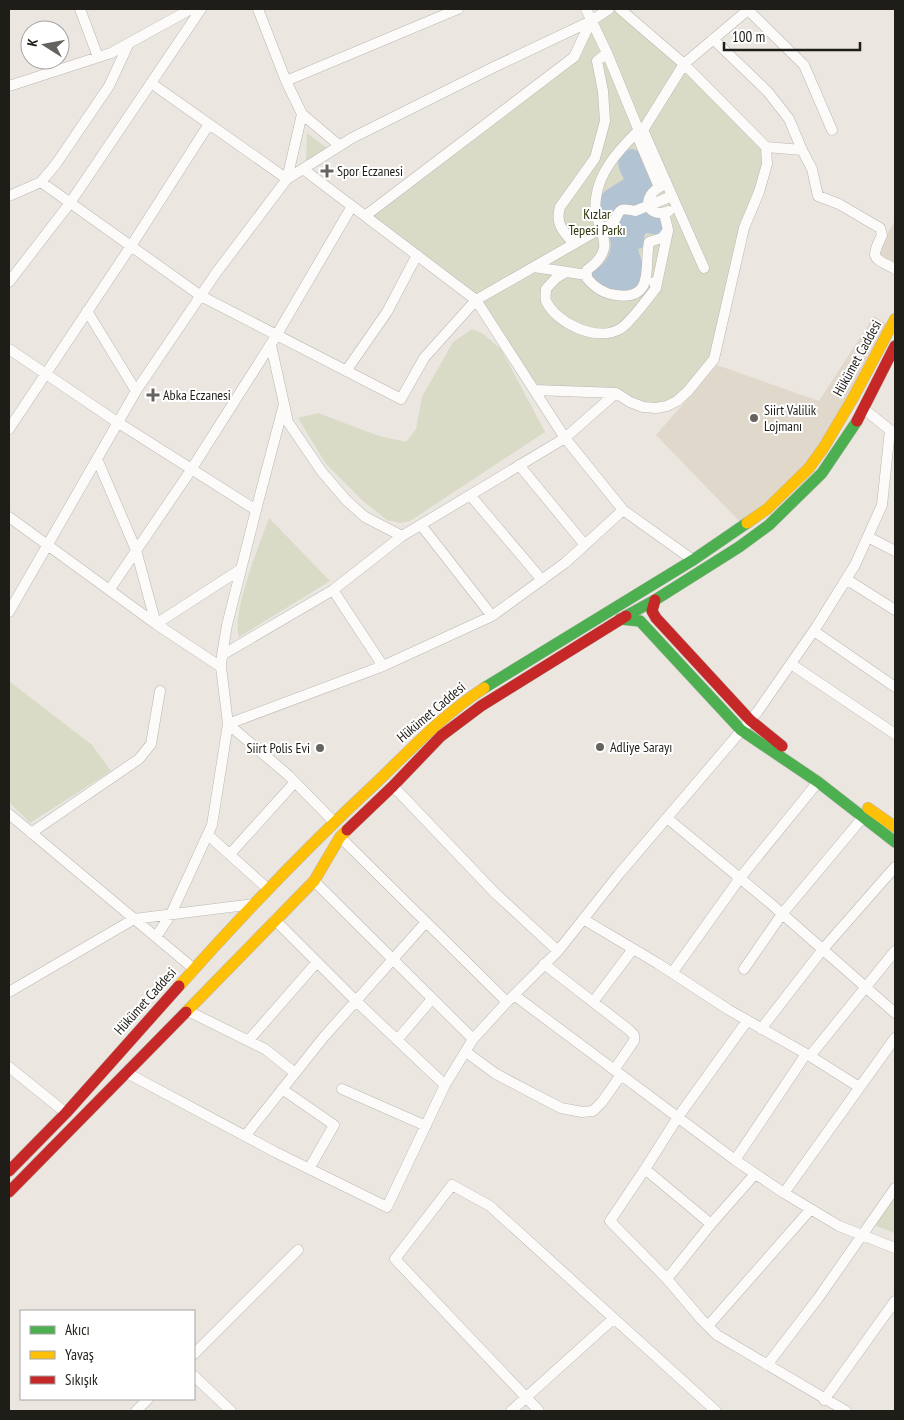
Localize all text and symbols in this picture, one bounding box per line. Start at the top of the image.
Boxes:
north arrow [20,20,70,70]
scale bar [724,20,860,52]
text: 100 m [732,27,765,46]
text: K [23,37,42,48]
place label: Spor Eczanesi [337,162,403,180]
marker: Spor Eczanesi [321,165,333,177]
park label: Kızlar Tepesi Parkı [568,205,626,239]
street label: Hükümet Caddesi [829,317,885,399]
place label: Abka Eczanesi [163,386,231,404]
marker: Abka Eczanesi [147,389,159,401]
place label: Siirt Valilik Lojmanı [764,401,817,435]
marker: Siirt Valilik Lojmanı [748,412,760,424]
street label: Hükümet Caddesi [393,678,469,746]
place label: Adliye Sarayı [610,738,672,756]
place label: Siirt Polis Evi [247,739,310,757]
marker: Adliye Sarayı [594,741,606,753]
marker: Siirt Polis Evi [314,742,326,754]
street label: Hükümet Caddesi [110,964,180,1038]
legend [20,1310,195,1400]
text: Akıcı [65,1320,90,1339]
text: Yavaş [65,1345,94,1364]
text: Sıkışık [65,1370,98,1389]

